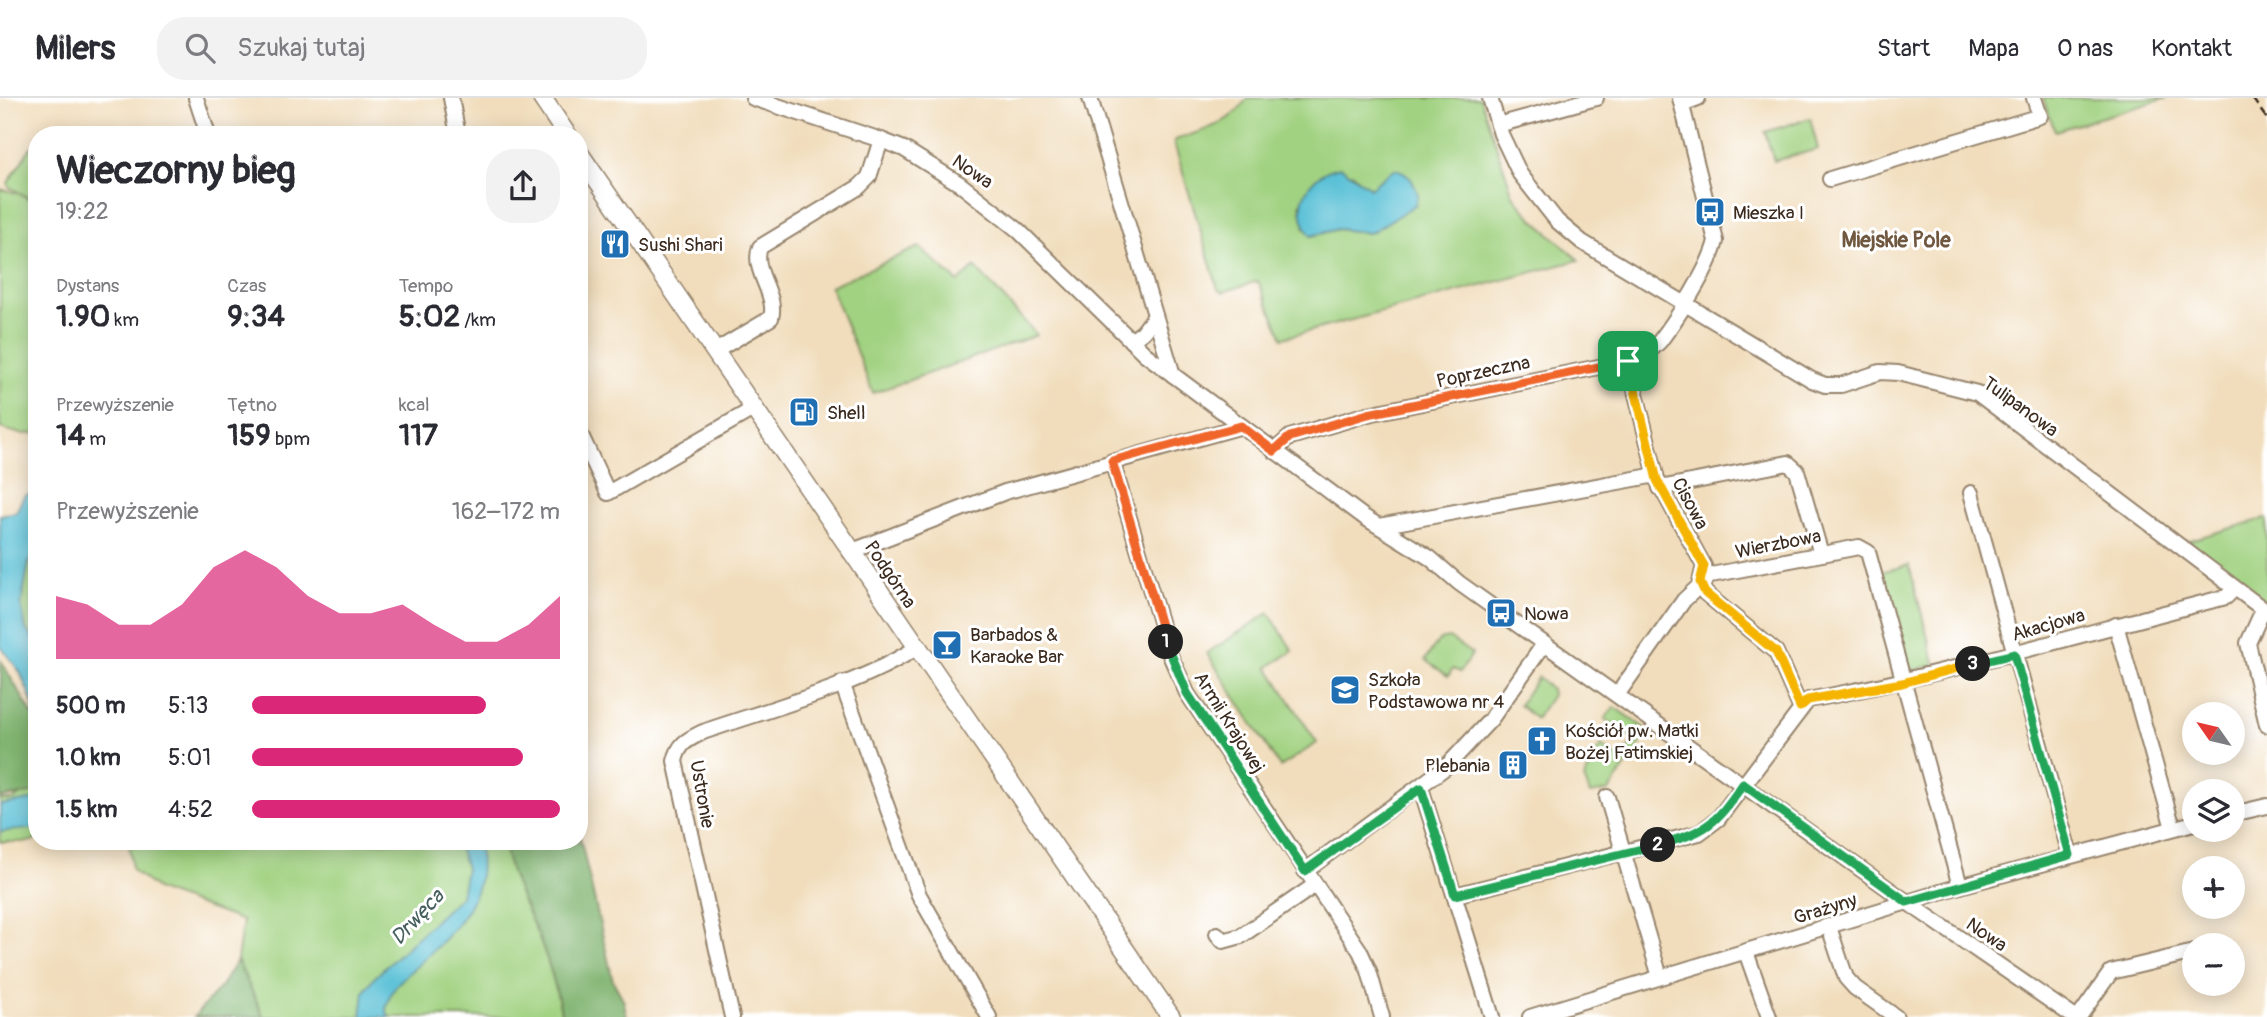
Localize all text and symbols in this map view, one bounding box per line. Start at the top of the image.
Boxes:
search box [157,17,647,80]
text: Milers [35,28,115,69]
icon: search [181,29,219,67]
text: Szukaj tutaj [237,32,366,64]
text: Start [1877,34,1930,63]
text: Mapa [1968,34,2019,63]
text: O nas [2057,34,2113,63]
text: Kontakt [2151,34,2232,63]
text: Wieczorny bieg [56,147,296,195]
button: share [486,149,560,223]
street label: Nowa [947,149,998,194]
bus stop icon: Mieszka I [1693,195,1727,229]
text: 19:22 [56,197,109,226]
place label: Mieszka I [1733,201,1804,225]
restaurant icon: Sushi Shari [598,227,632,261]
district label: Miejskie Pole [1841,227,1951,254]
place label: Sushi Shari [638,233,723,257]
text: Dystans [56,274,119,298]
text: Czas [227,274,266,298]
text: Tempo [399,274,453,298]
text: 1.90 [56,298,110,335]
text: 9:34 [227,298,285,335]
text: 5:02 [399,298,460,335]
text: km [110,308,139,332]
text: /km [460,308,496,332]
pin [1598,331,1658,391]
icon: arrive [1609,342,1647,380]
street label: Poprzeczna [1434,350,1532,394]
street label: Tulipanowa [1978,371,2063,442]
text: Przewyższenie [56,393,174,417]
text: Tętno [227,393,277,417]
text: kcal [399,393,430,417]
fuel station icon: Shell [787,395,821,429]
place label: Shell [827,401,865,425]
text: 14 [56,417,85,454]
text: 159 [227,417,271,454]
text: 117 [399,417,438,454]
text: m [85,427,106,451]
text: bpm [271,427,310,451]
street label: Cisowa [1667,473,1714,534]
text: Przewyższenie [56,497,199,526]
text: 162–172 m [452,497,560,526]
street label: Wierzbowa [1733,524,1823,564]
street label: Podgórna [859,536,922,613]
bus stop icon: Nowa [1484,596,1518,630]
place label: Nowa [1524,602,1569,626]
street label: Akacjowa [2009,603,2088,647]
place label: Barbados & Karaoke Bar [970,623,1064,669]
pin: 1 [1148,624,1184,660]
bar icon: Barbados & Karaoke Bar [930,628,964,662]
text: 1 [1162,629,1169,653]
pin: 3 [1955,646,1990,682]
text: 3 [1967,651,1978,675]
street label: Armii Krajowej [1189,667,1270,778]
place label: Szkoła Podstawowa nr 4 [1368,668,1504,714]
school or university icon: Szkoła Podstawowa nr 4 [1328,673,1362,707]
text: 500 m [56,691,125,720]
text: 5:13 [168,691,208,720]
north arrow [2182,702,2245,765]
map controls [2182,702,2245,996]
place label: Kościół pw. Matki Bożej Fatimskiej [1565,719,1698,765]
church icon: Kościół pw. Matki Bożej Fatimskiej [1525,724,1559,758]
text: 1.0 km [56,743,121,772]
text: 5:01 [168,743,211,772]
building icon: Plebania [1496,748,1530,782]
place label: Plebania [1425,754,1490,778]
street label: Ustronie [684,758,720,831]
button: layers [2182,779,2245,842]
text: 1.5 km [56,795,118,824]
text: 4:52 [168,795,213,824]
pin: 2 [1640,828,1676,862]
text: 2 [1652,832,1663,856]
button: + [2182,856,2245,919]
water label: Drwęca [385,883,451,951]
street label: Grażyny [1791,888,1860,930]
street label: Nowa [1961,912,2012,957]
button: − [2182,933,2245,996]

